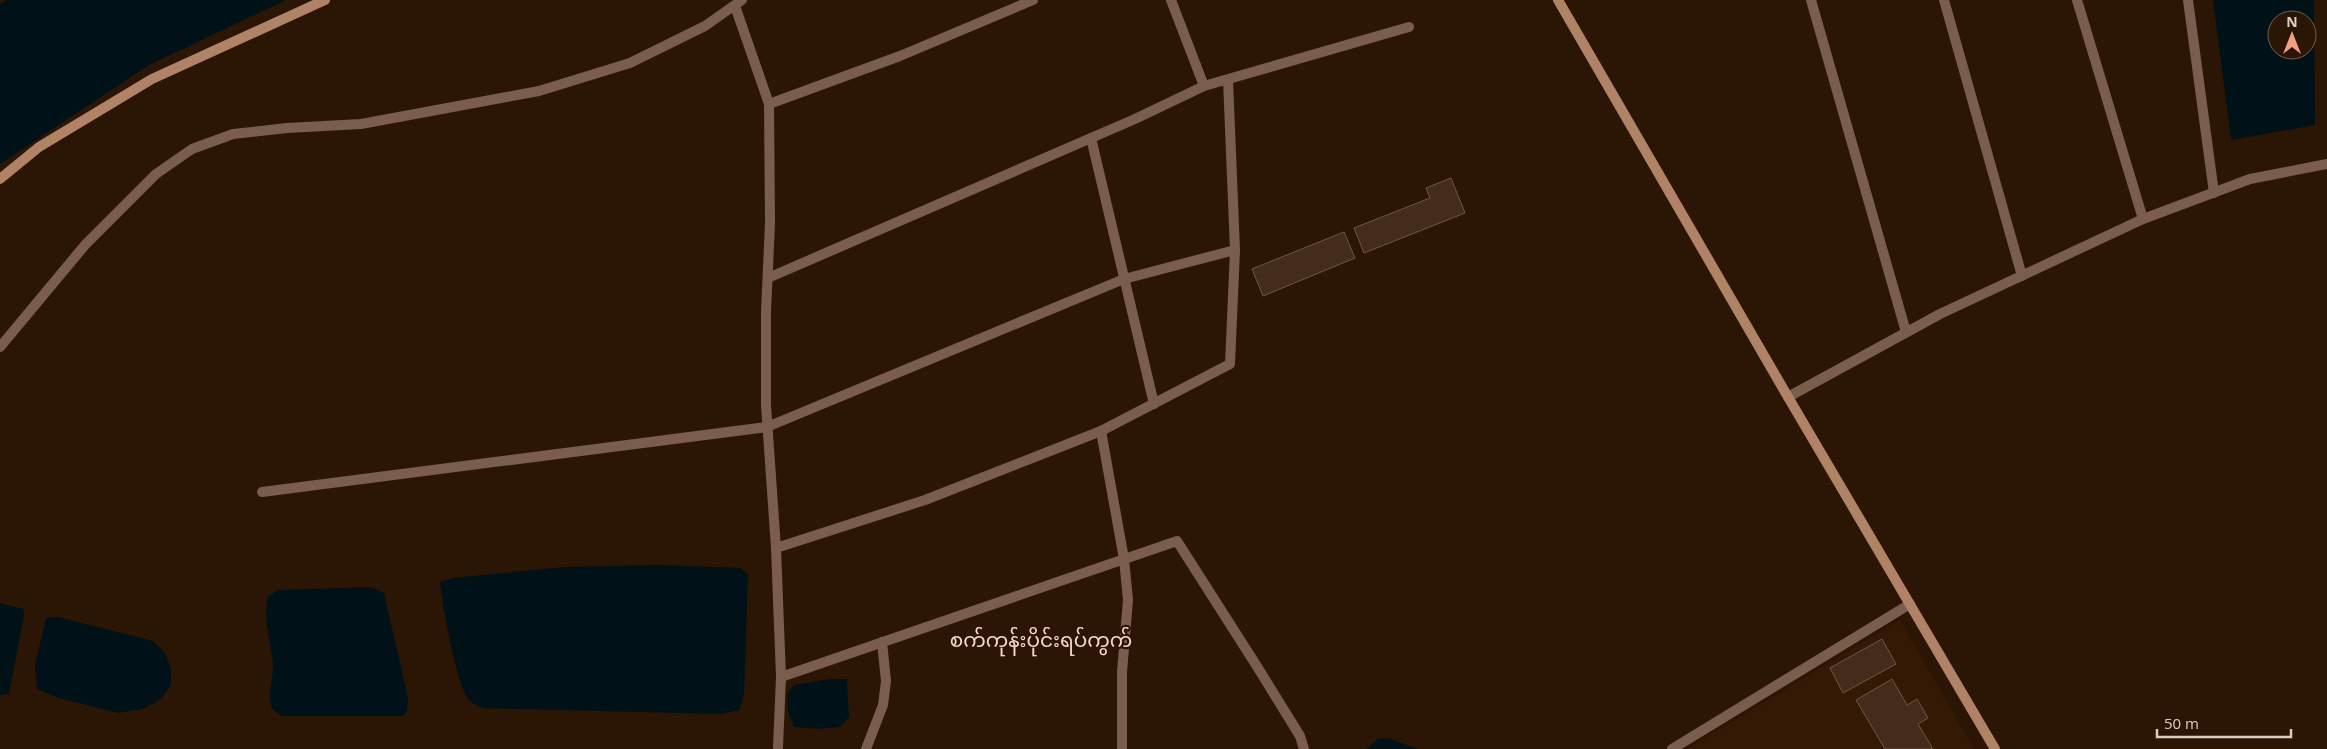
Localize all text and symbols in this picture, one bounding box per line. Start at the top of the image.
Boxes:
north arrow [2267,10,2317,60]
text: N [2286,12,2298,31]
district label: စက်ကုန်းပိုင်းရပ်ကွက် [950,626,1132,657]
scale bar [2157,706,2291,738]
text: 50 m [2164,713,2199,733]

